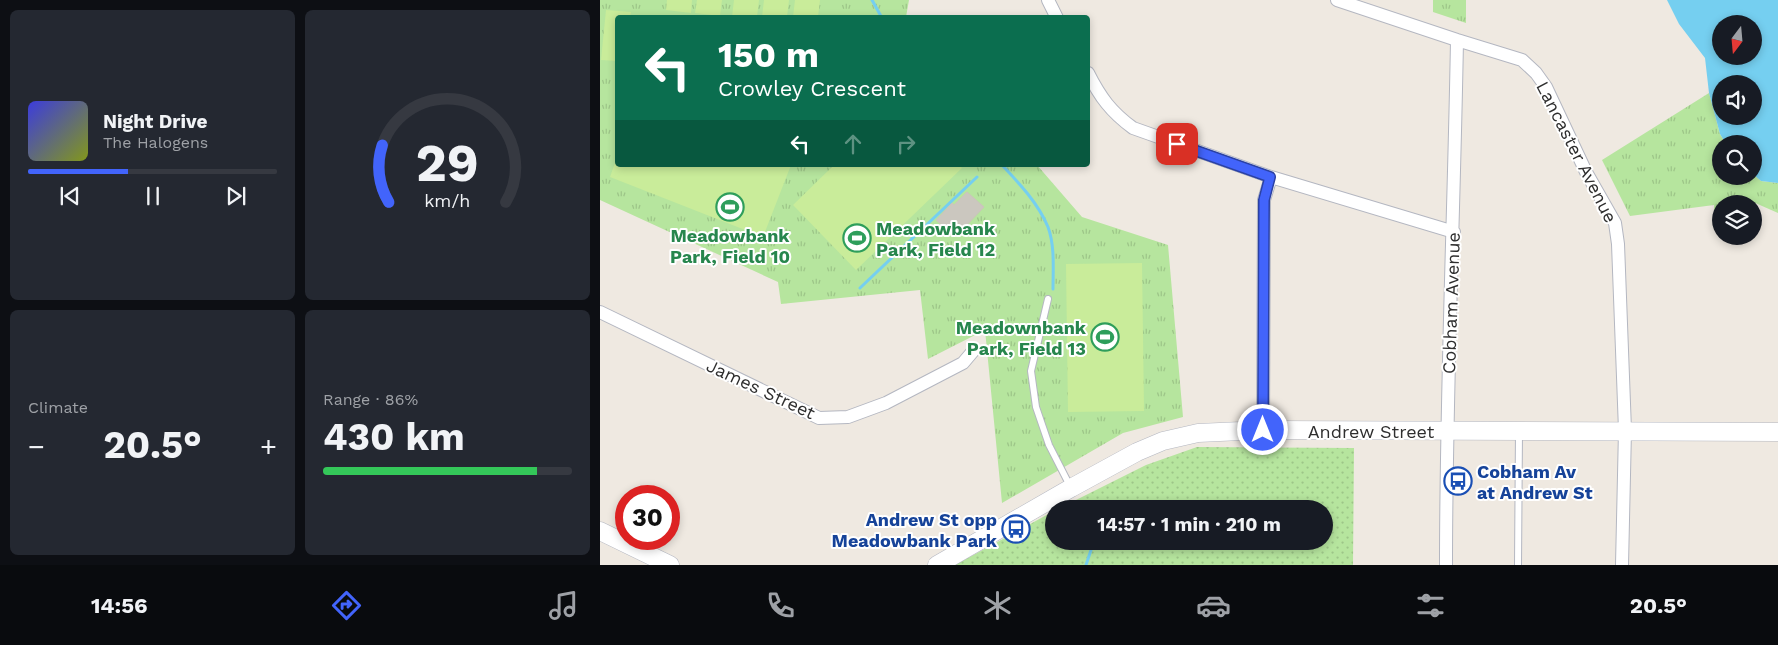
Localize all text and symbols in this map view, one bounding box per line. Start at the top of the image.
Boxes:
north arrow [1712,15,1762,65]
map controls [1712,15,1762,245]
text: 150 m [718,34,819,76]
icon: left [635,35,700,100]
button: sound [1712,75,1762,125]
text: Crowley Crescent [718,76,906,101]
street label: Lancaster Avenue [1532,78,1622,226]
text: Night Drive [103,110,208,133]
pin [1156,123,1198,165]
icon: left [786,130,814,158]
icon: ahead [839,130,867,158]
icon: right [892,130,920,158]
icon: arrive [1163,130,1191,158]
text: The Halogens [103,133,208,152]
text: 29 [416,133,479,194]
button: search [1712,135,1762,185]
icon: previous [56,182,84,210]
icon: pause [139,182,167,210]
icon: next [222,182,250,210]
text: km/h [424,190,471,211]
sports icon: Meadowbank Park, Field 10 [715,192,745,222]
button: layers [1712,195,1762,245]
place label: Meadowbank Park, Field 12 [876,218,996,260]
sports icon: Meadowbank Park, Field 12 [842,223,872,253]
place label: Meadowbank Park, Field 10 [670,225,790,267]
street label: Cobham Avenue [1438,232,1464,374]
place label: Meadownbank Park, Field 13 [956,317,1087,359]
sports icon: Meadownbank Park, Field 13 [1090,322,1120,352]
street label: James Street [703,355,819,424]
text: Range · 86% [323,390,418,409]
text: Climate [28,398,88,417]
position arrow [1236,403,1288,455]
text: 430 km [323,415,465,459]
street label: Andrew Street [1308,421,1435,442]
text: 20.5° [103,423,202,467]
text: − [28,430,45,463]
text: + [260,430,277,463]
place label: Cobham Av at Andrew St [1477,461,1593,503]
bus stop icon: Cobham Av at Andrew St [1443,466,1473,496]
speed limit sign: 30 [615,485,680,550]
place label: Andrew St opp Meadowbank Park [832,509,998,551]
text: 14:57 · 1 min · 210 m [1097,513,1281,536]
bus stop icon: Andrew St opp Meadowbank Park [1001,514,1031,544]
icon: directions [329,588,364,623]
icon: music [546,588,581,623]
icon: phone [763,588,798,623]
icon: climate [980,588,1015,623]
icon: car [1196,588,1231,623]
icon: filters [1413,588,1448,623]
text: 14:56 [91,593,148,618]
text: 20.5° [1630,593,1687,618]

